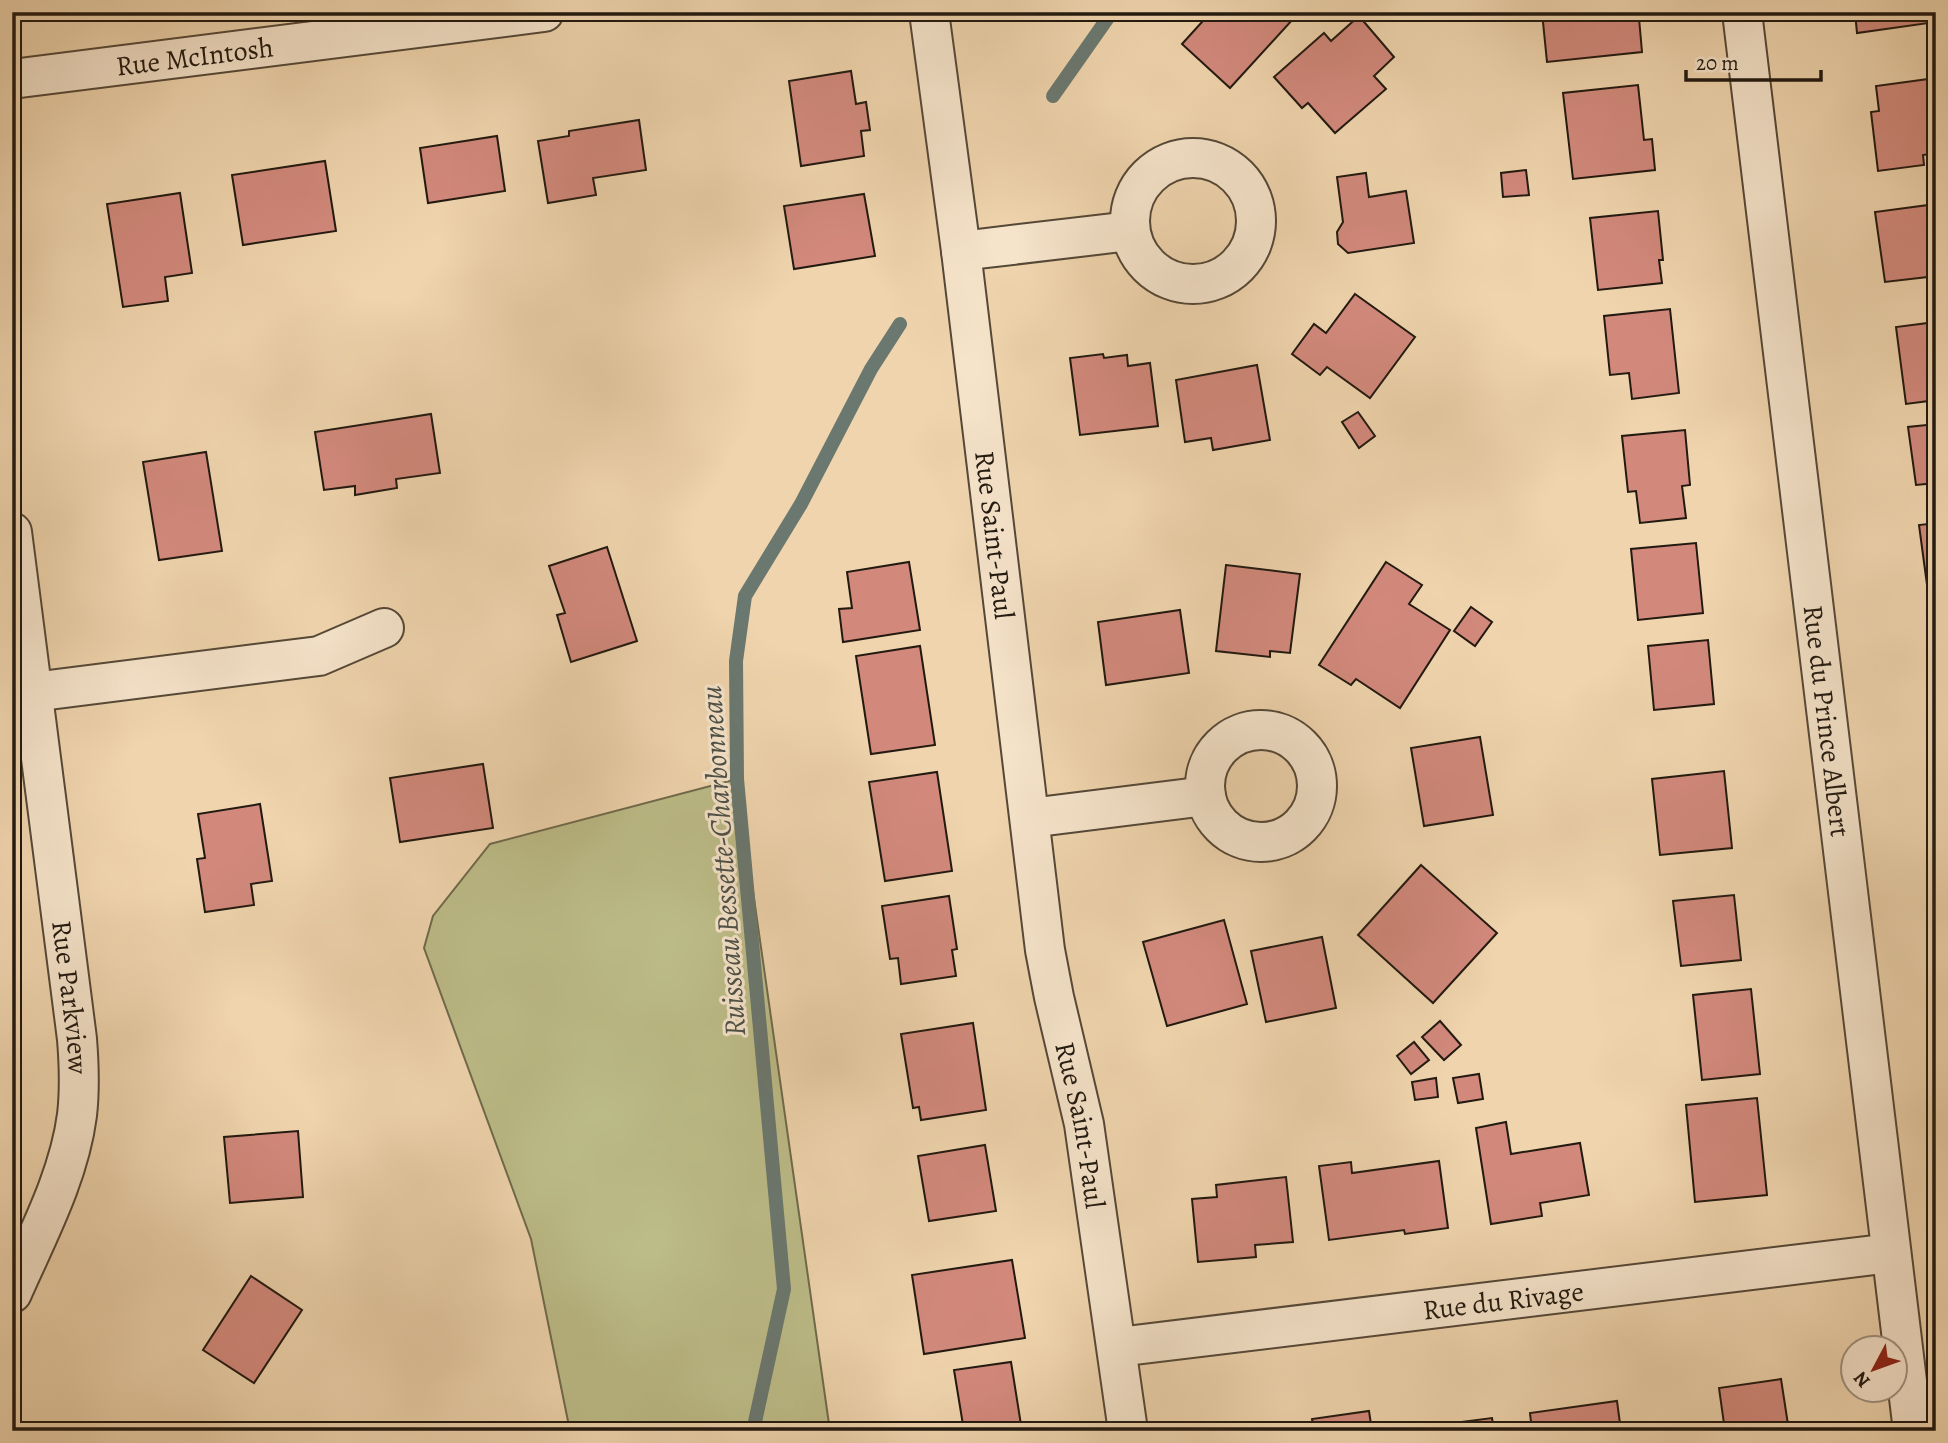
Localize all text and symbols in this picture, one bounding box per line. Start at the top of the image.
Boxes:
street label: Rue McIntosh [114,28,276,86]
scale bar [1686,38,1820,82]
text: 20 m [1696,49,1739,77]
street label: Rue Saint-Paul [965,449,1023,621]
street label: Rue du Prince Albert [1794,603,1859,839]
water label: Ruisseau Bessette-Charbonneau [691,684,755,1038]
street label: Rue Parkview [42,918,97,1075]
street label: Rue Saint-Paul [1045,1038,1114,1211]
street label: Rue du Rivage [1421,1273,1586,1330]
north arrow [1840,1334,1910,1404]
text: N [1847,1366,1876,1393]

